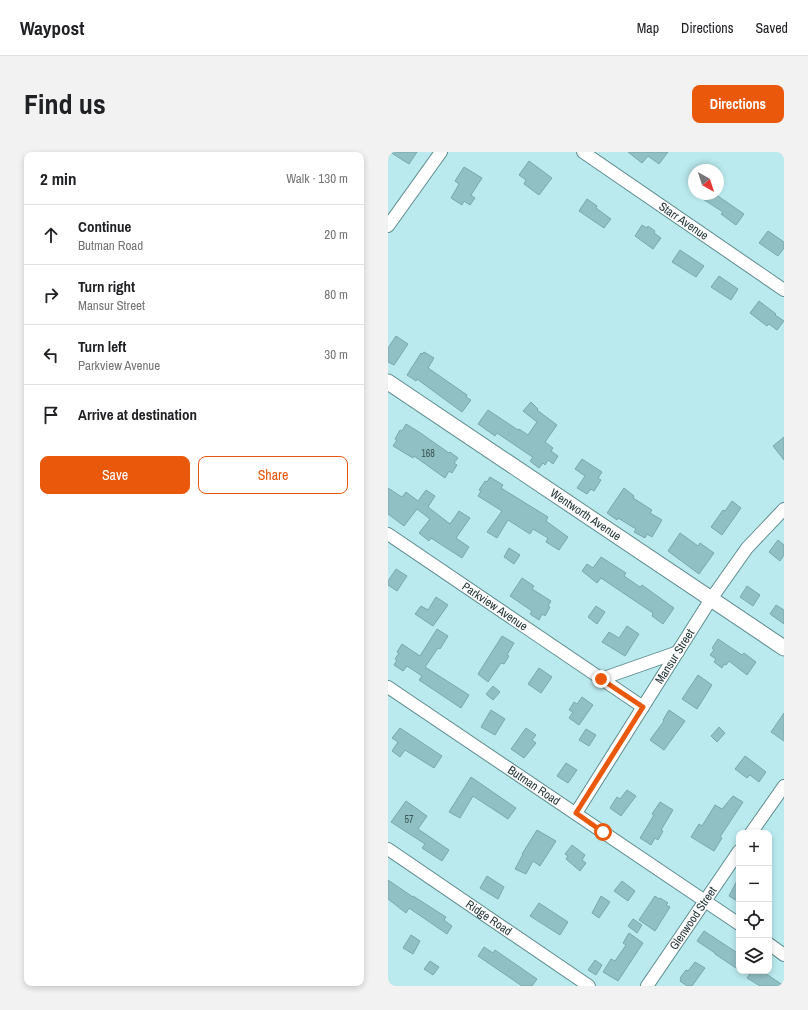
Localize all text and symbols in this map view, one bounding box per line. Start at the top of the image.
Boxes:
text: Waypost [20,15,84,41]
text: Map [637,19,659,37]
text: Directions [681,19,733,37]
text: Saved [755,19,788,37]
text: Find us [24,85,106,123]
button: Directions [692,85,784,123]
north arrow [688,164,724,200]
text: 2 min [40,167,76,190]
text: Walk · 130 m [286,170,348,187]
street label: Starr Avenue [656,198,712,244]
text: Continue [78,216,131,237]
icon: ahead [40,224,62,246]
text: 20 m [324,226,348,243]
text: Butman Road [78,237,143,254]
text: Turn right [78,276,135,297]
icon: right [40,284,62,306]
text: 80 m [324,286,348,303]
text: Mansur Street [78,297,145,314]
text: Turn left [78,336,126,357]
icon: left [40,344,62,366]
text: 30 m [324,346,348,363]
text: Parkview Avenue [78,357,160,374]
icon: arrive [40,404,62,426]
text: Arrive at destination [78,404,197,425]
house number: 168 [421,447,435,460]
button: Save [40,456,190,494]
button: Share [198,456,348,494]
street label: Wentworth Avenue [547,485,624,544]
street label: Parkview Avenue [459,578,531,634]
street label: Mansur Street [651,626,698,687]
route end [592,670,610,688]
street label: Butman Road [504,762,563,809]
house number: 57 [404,813,414,826]
route start [594,823,612,841]
map controls [736,830,772,974]
button: + [736,830,772,866]
button: − [736,866,772,902]
street label: Glenwood Street [666,883,721,953]
street label: Ridge Road [463,896,515,939]
button: locate [736,902,772,938]
button: layers [736,938,772,974]

